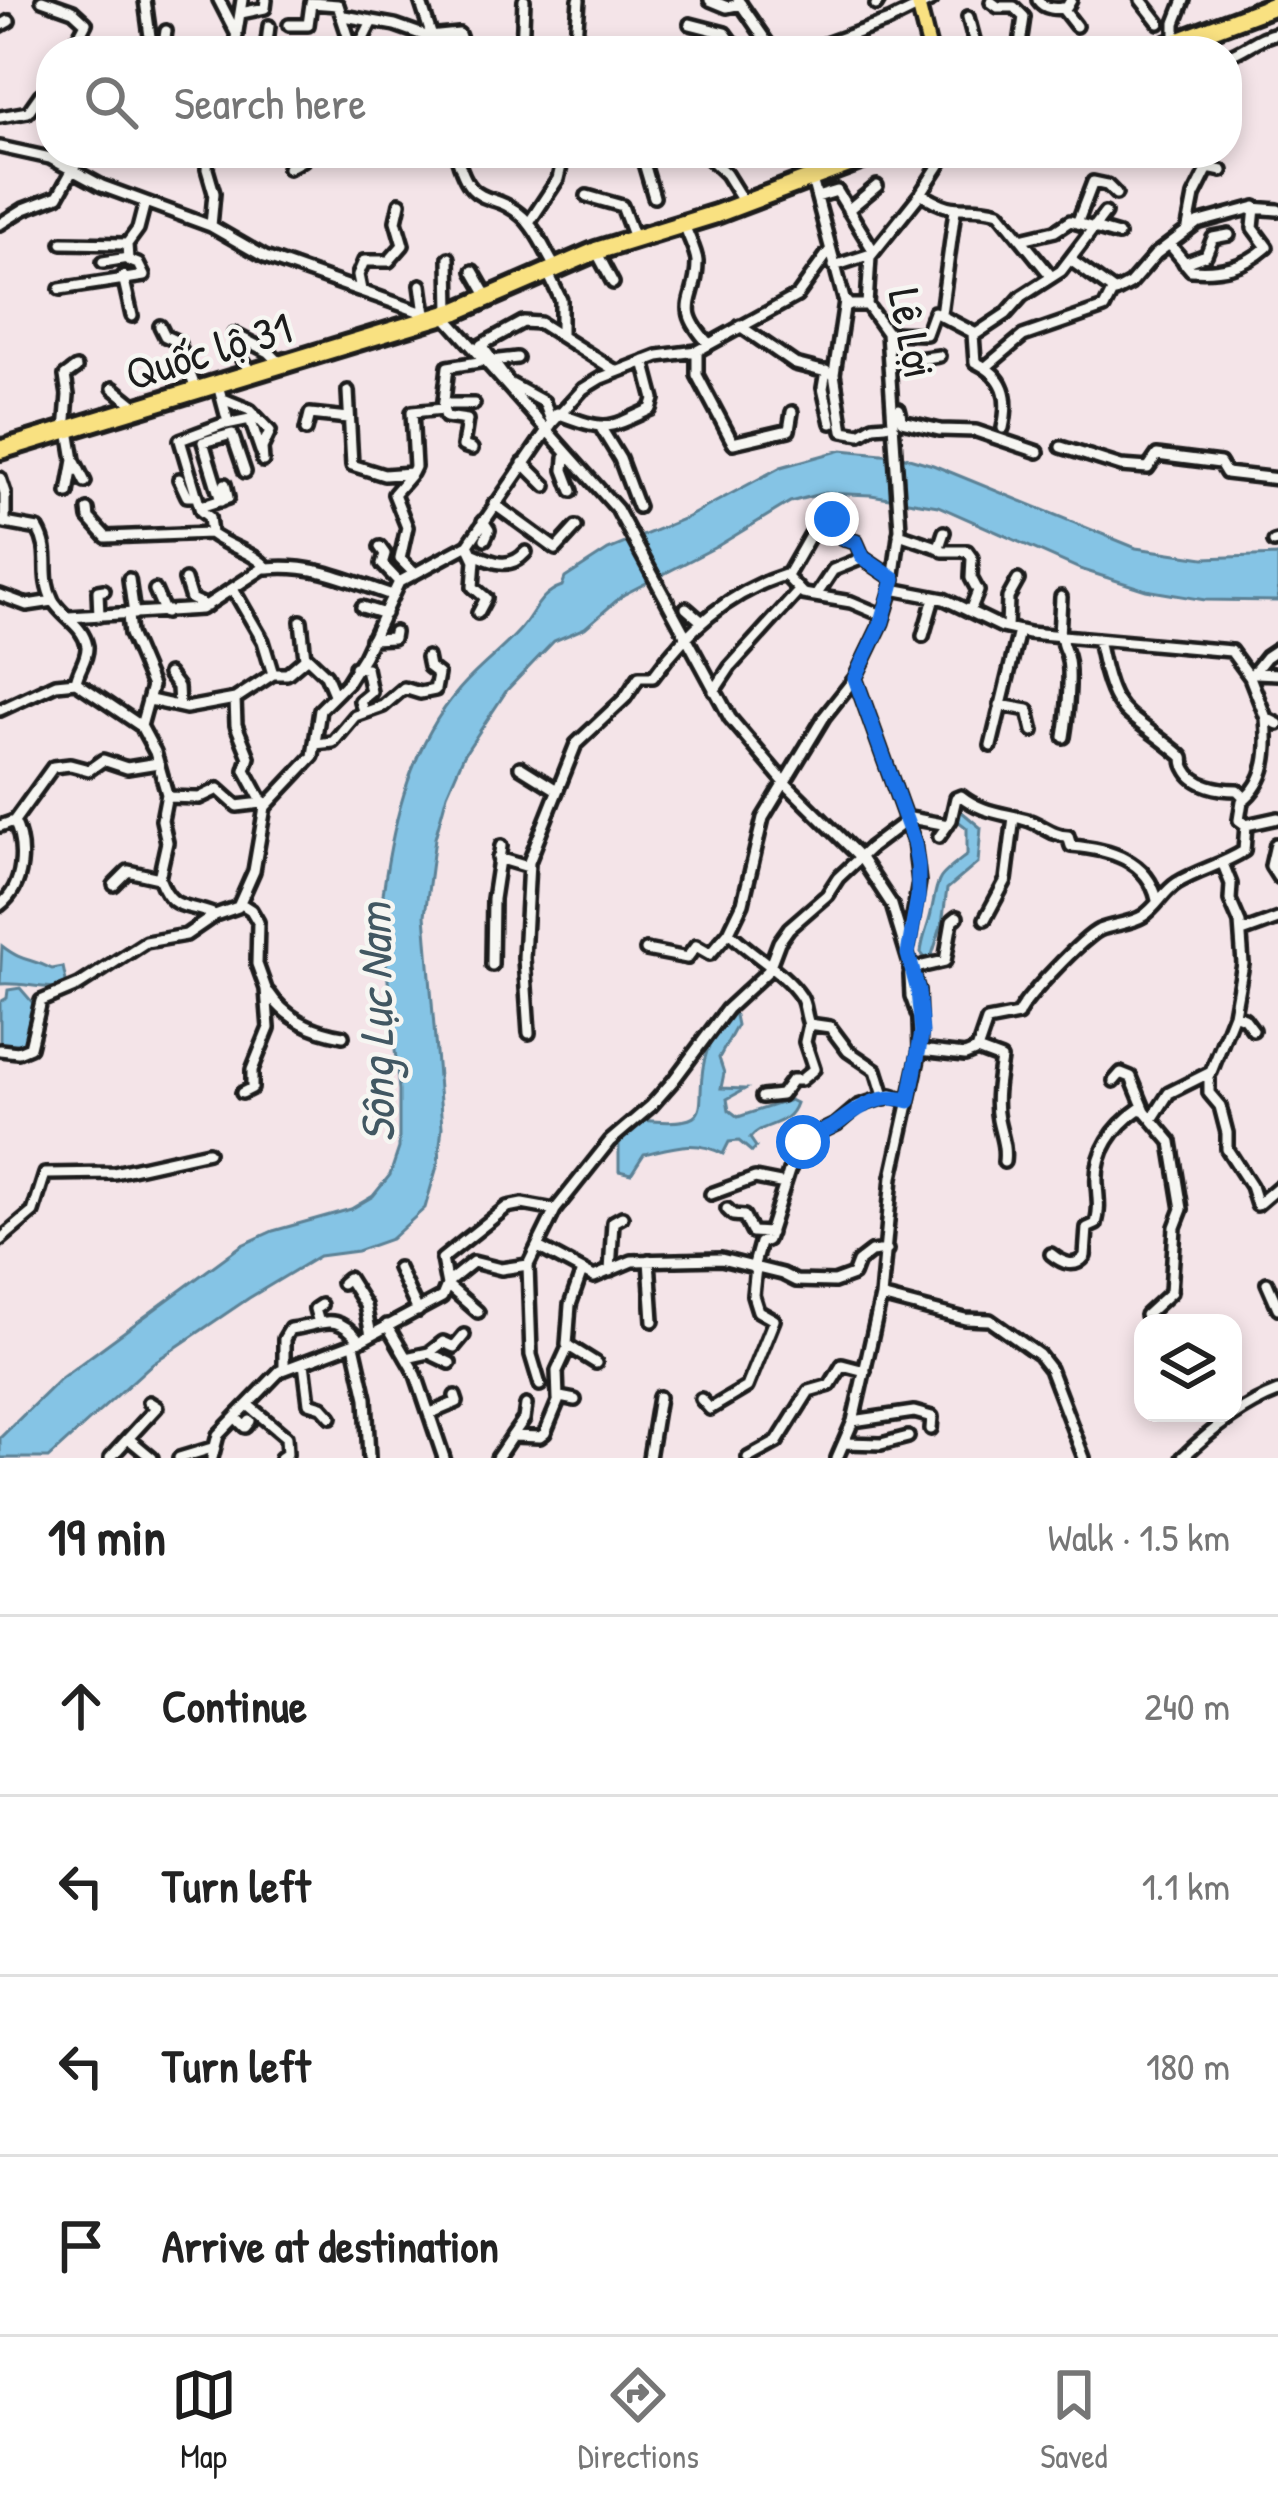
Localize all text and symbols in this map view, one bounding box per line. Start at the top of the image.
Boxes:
search box [36,36,1242,168]
icon: search [78,69,144,135]
text: Search here [174,72,366,133]
street label: Lê Lợi [874,283,952,383]
street label: Quốc lộ 31 [118,296,298,404]
route end [805,492,859,546]
water label: Sông Lục Nam [340,901,410,1143]
route start [776,1115,830,1169]
map controls [1134,1314,1242,1422]
button: layers [1134,1314,1242,1422]
text: 19 min [48,1502,166,1571]
text: Walk · 1.5 km [1048,1510,1230,1563]
icon: ahead [48,1673,114,1739]
text: Continue [162,1675,307,1736]
text: 240 m [1144,1679,1230,1732]
icon: left [48,1853,114,1919]
text: Turn left [162,1855,311,1916]
text: 1.1 km [1142,1859,1230,1912]
icon: left [48,2033,114,2099]
text: Turn left [162,2035,311,2096]
text: 180 m [1146,2039,1230,2092]
icon: arrive [48,2213,114,2279]
text: Arrive at destination [162,2215,499,2276]
tab: Map [171,2362,237,2478]
tab: Directions [578,2362,699,2478]
tab: Saved [1040,2362,1107,2478]

